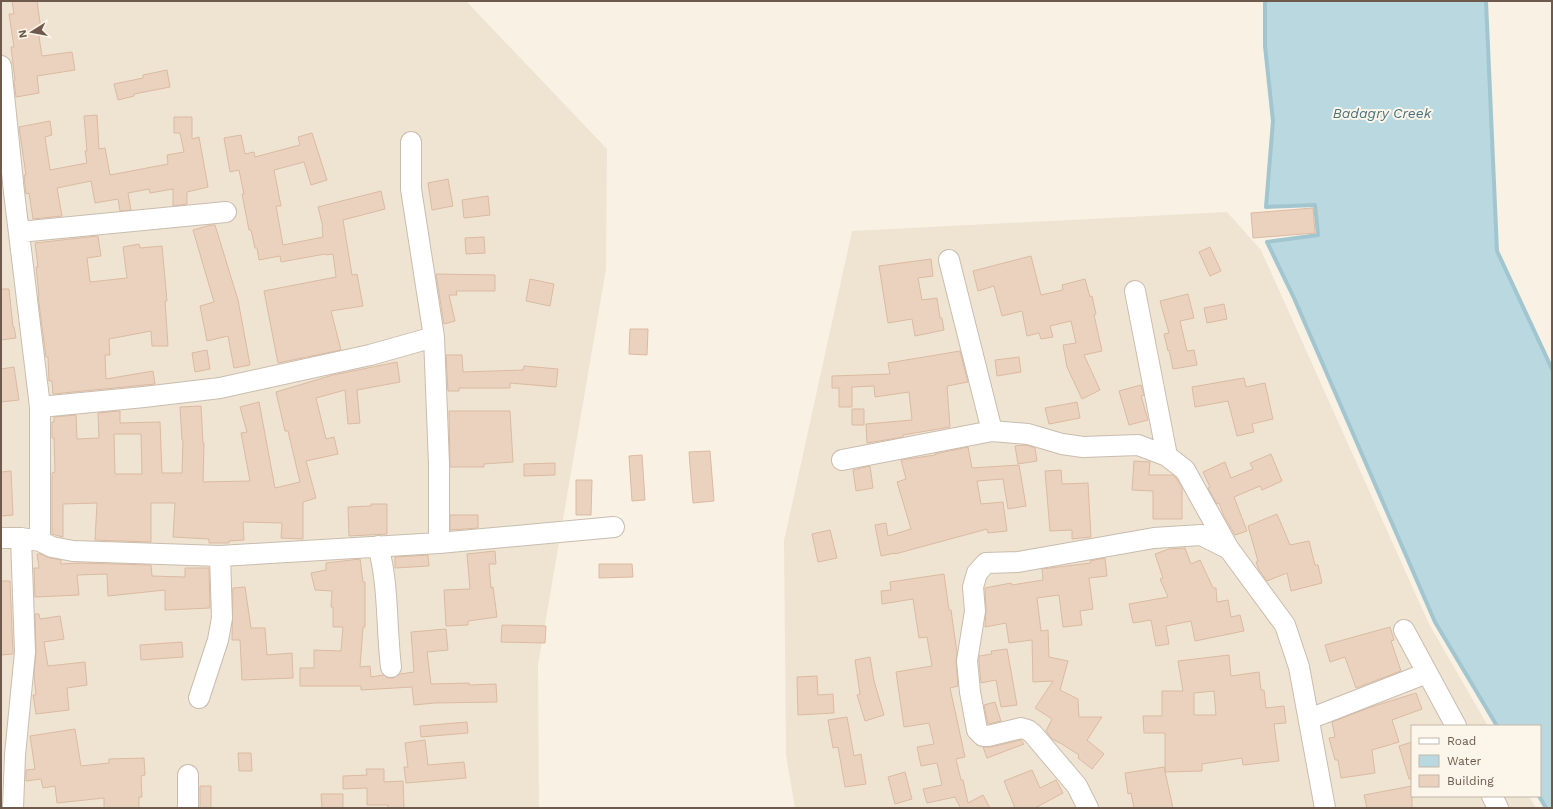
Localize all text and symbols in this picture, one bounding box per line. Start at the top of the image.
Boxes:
north arrow [12,12,52,52]
text: N [16,29,30,39]
water label: Badagry Creek [1333,105,1432,121]
legend [1411,725,1541,797]
text: Road [1447,734,1476,748]
text: Water [1447,754,1482,768]
text: Building [1447,774,1494,788]

